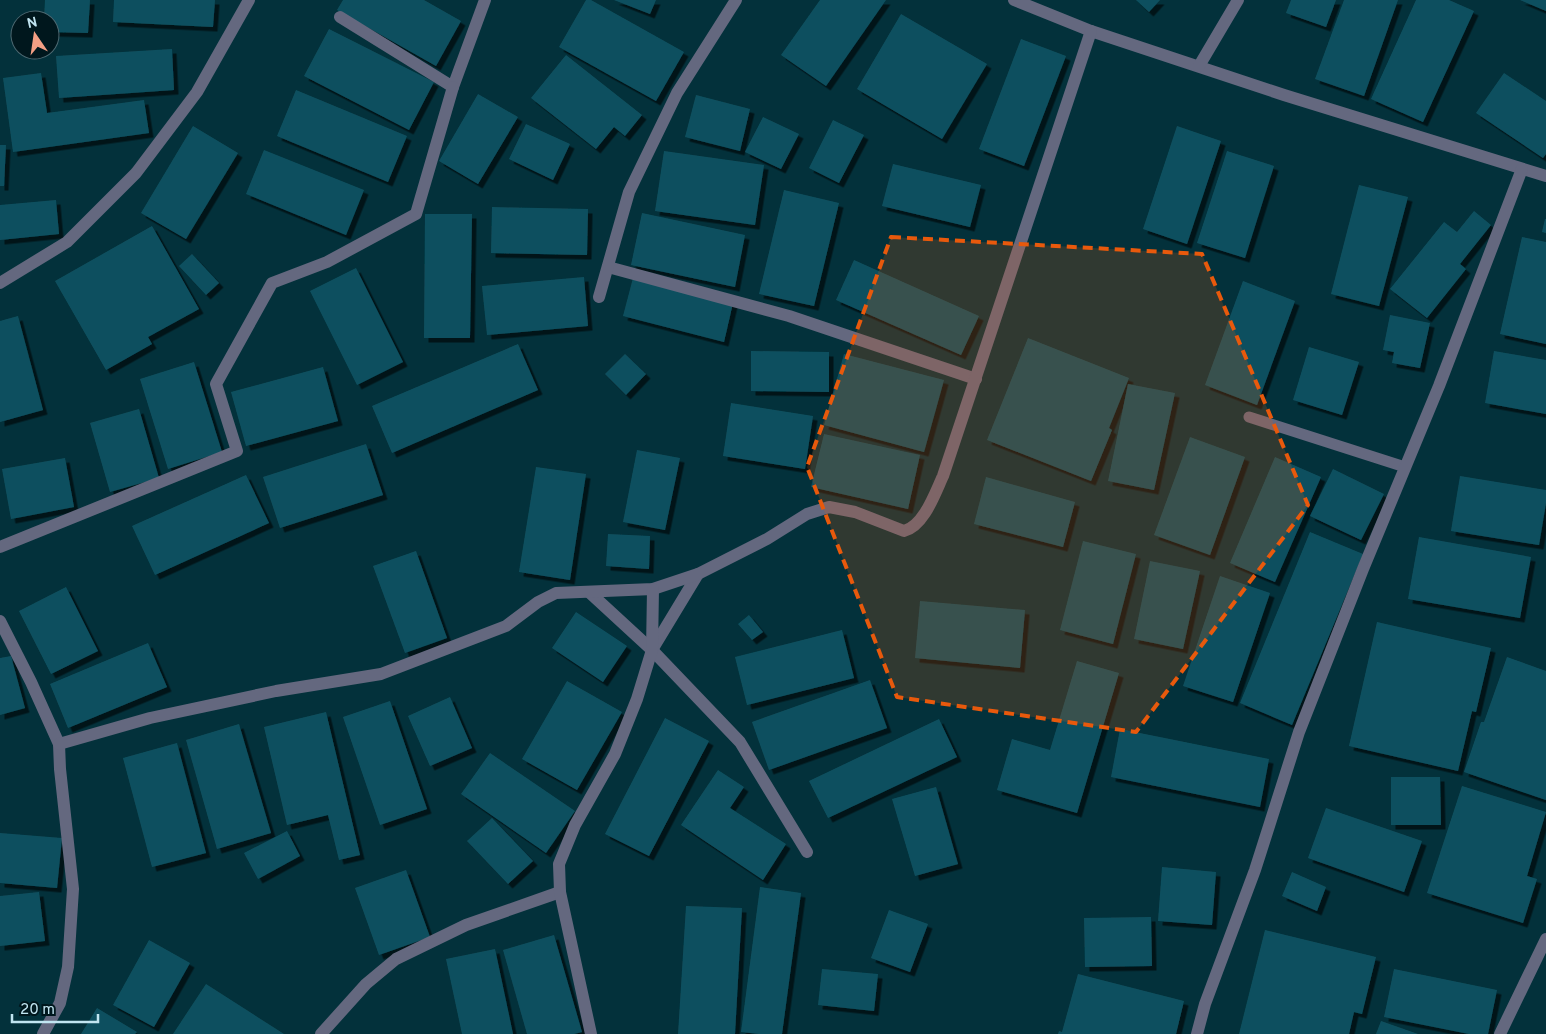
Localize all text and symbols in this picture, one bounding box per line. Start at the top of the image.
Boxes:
north arrow [10,10,60,60]
text: N [26,14,39,33]
scale bar [12,992,99,1024]
text: 20 m [20,1001,55,1020]

